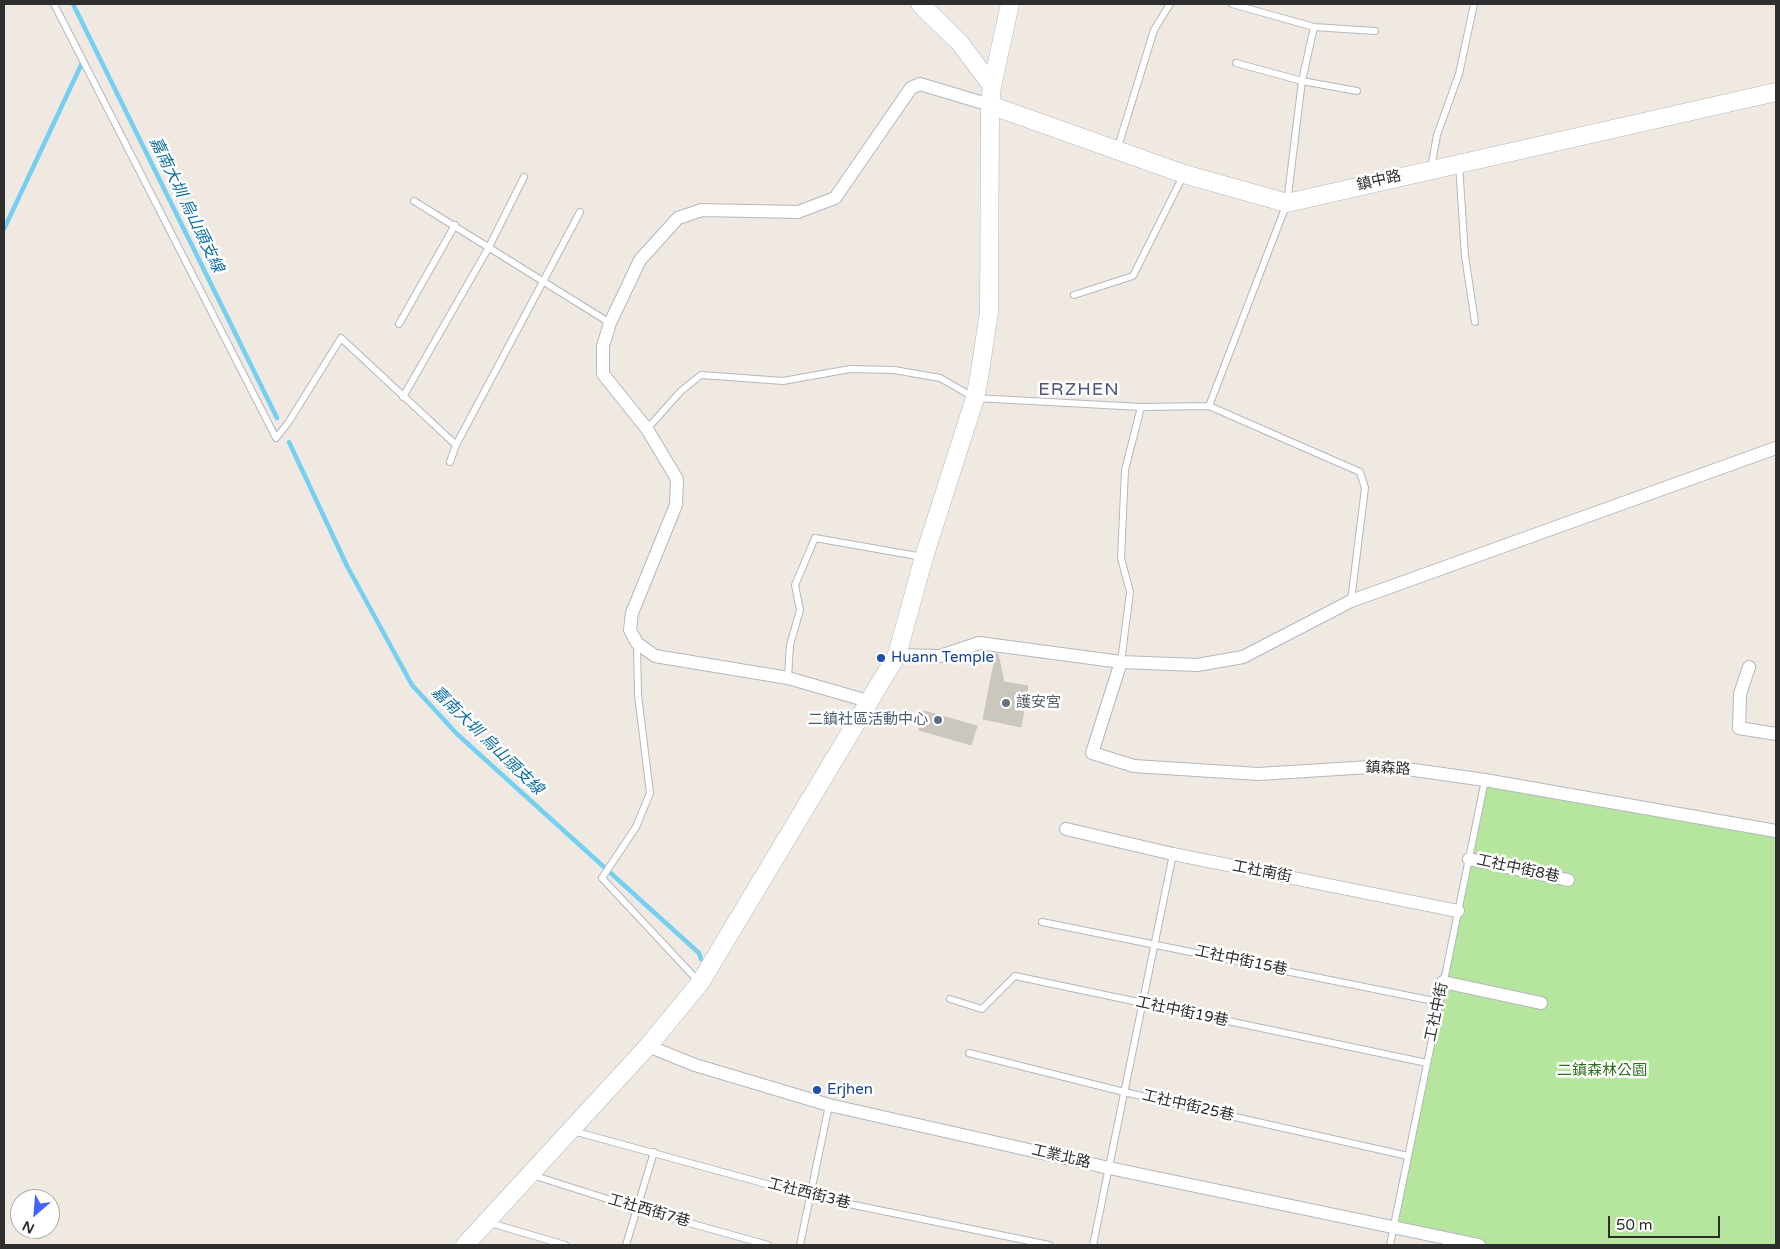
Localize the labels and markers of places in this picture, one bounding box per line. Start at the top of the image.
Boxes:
place label: Huann Temple [891,649,994,667]
marker: Huann Temple [875,652,887,664]
place label: 護安宮 [1016,694,1061,712]
marker: 護安宮 [1000,697,1012,709]
place label: 二鎮社區活動中心 [808,711,928,729]
marker: 二鎮社區活動中心 [932,714,944,726]
place label: Erjhen [827,1081,873,1099]
marker: Erjhen [811,1084,823,1096]

